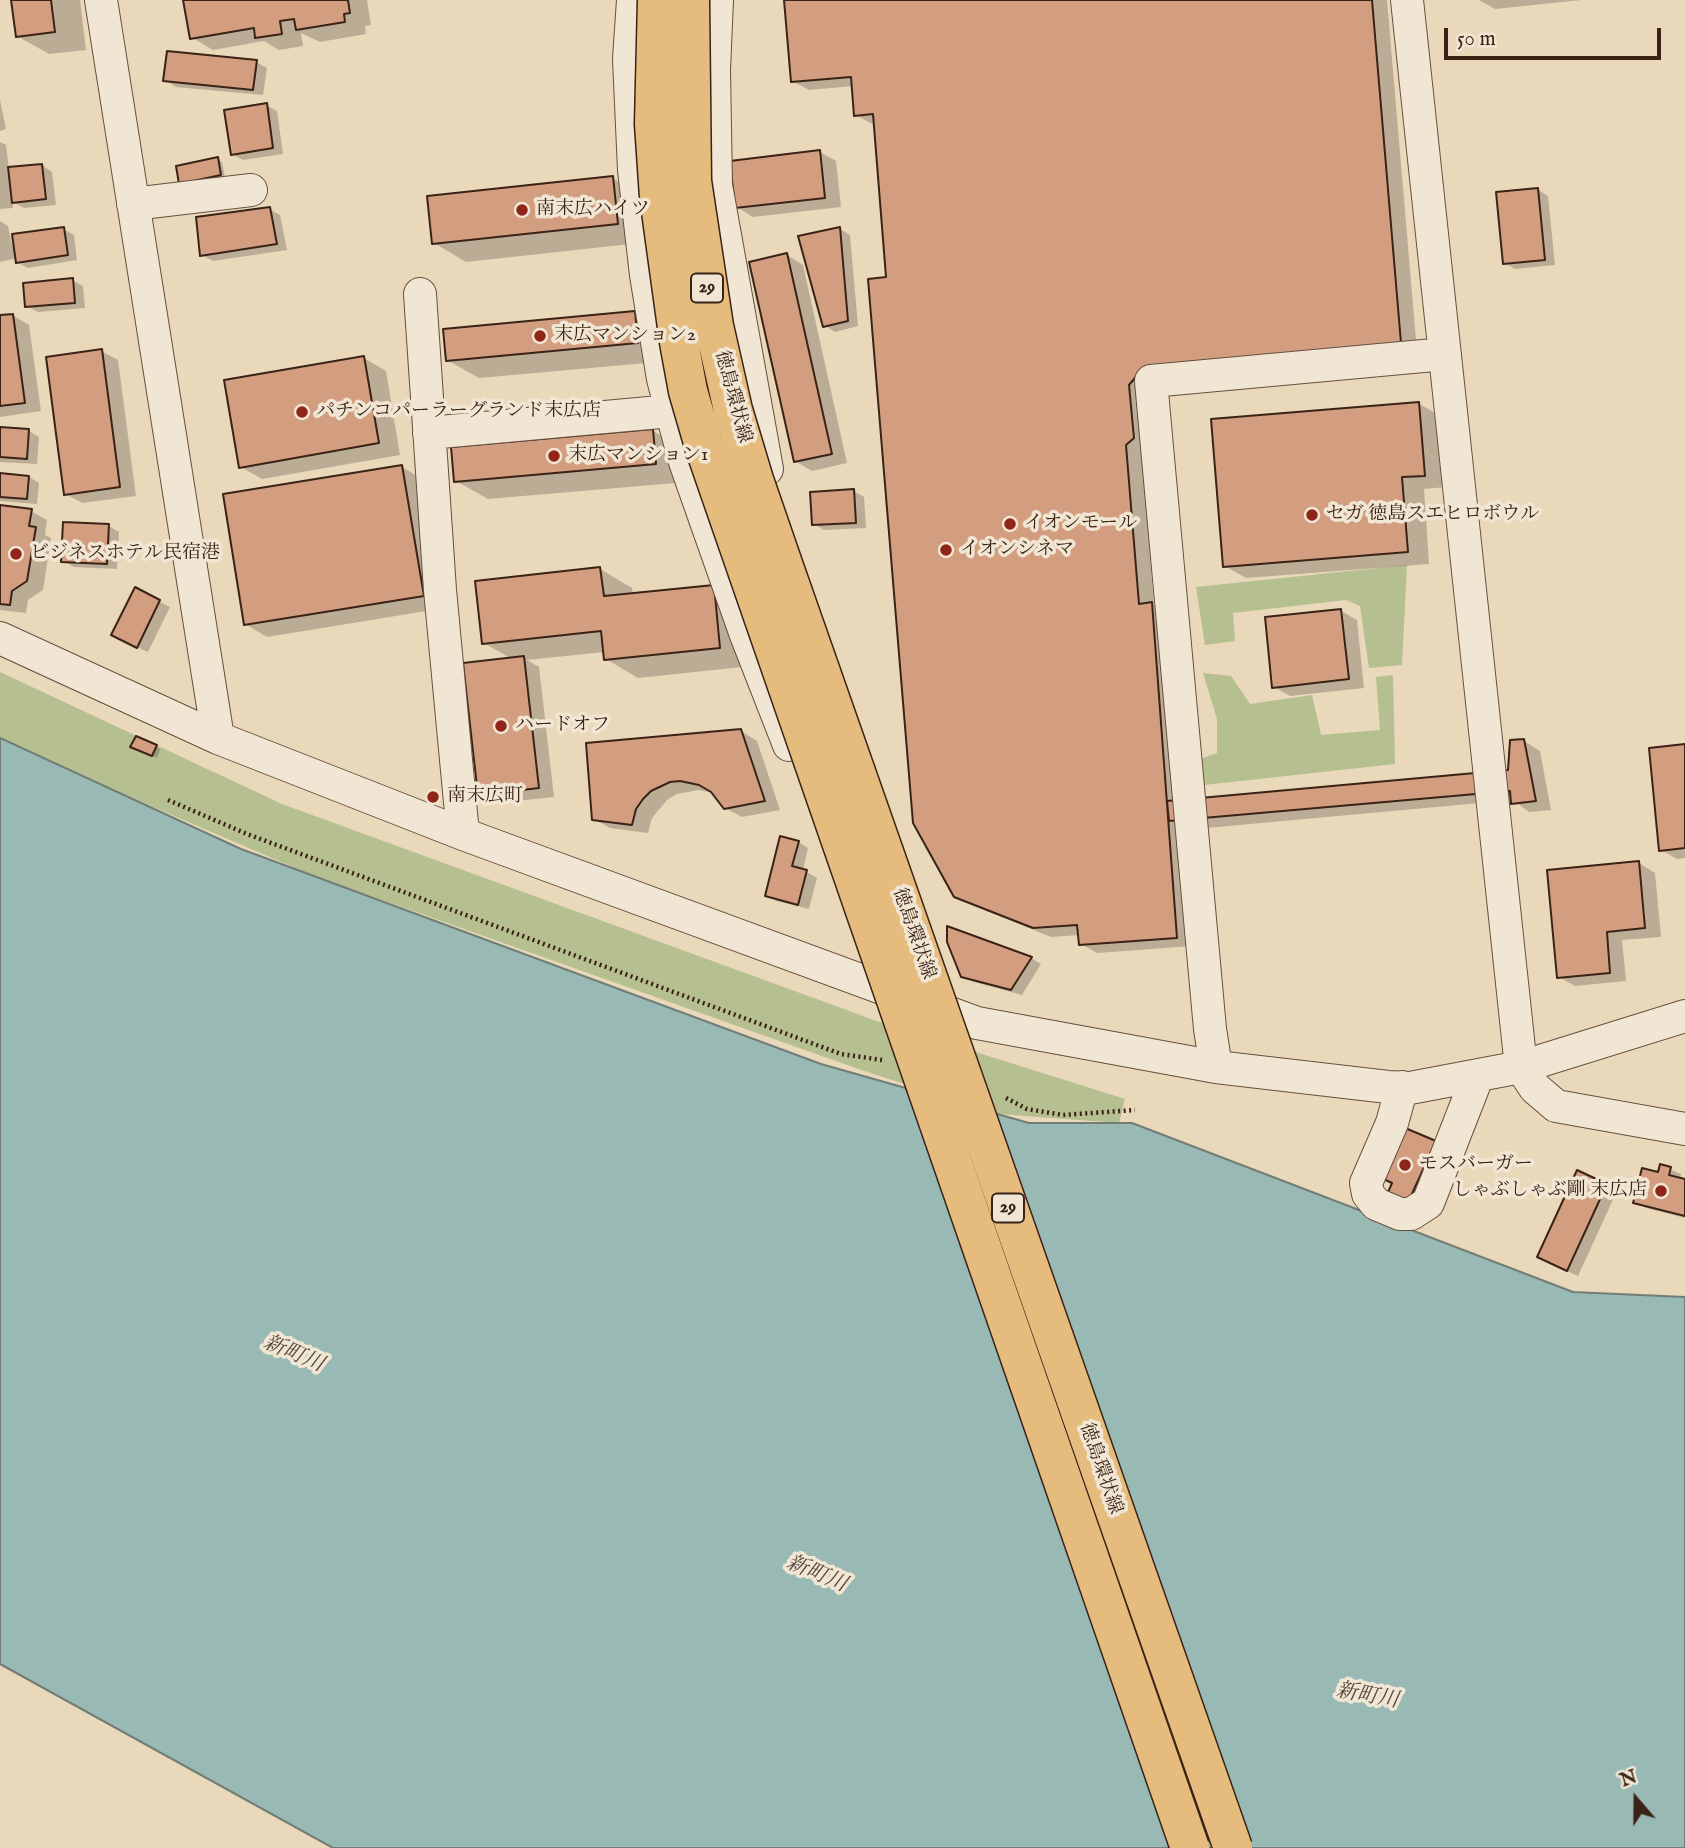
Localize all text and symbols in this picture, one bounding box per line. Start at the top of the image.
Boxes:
scale bar [1447,14,1664,58]
text: 50 m [1457,26,1496,53]
place label: 南末広ハイツ [536,199,650,221]
marker: 南末広ハイツ [514,202,530,218]
road number: 29 [691,274,723,302]
place label: 末広マンション2 [554,325,696,347]
marker: 末広マンション2 [532,328,548,344]
street label: 徳島環状線 [709,348,755,446]
place label: パチンコパーラーグランド末広店 [316,401,601,423]
marker: パチンコパーラーグランド末広店 [294,404,310,420]
place label: 末広マンション1 [568,445,708,467]
marker: 末広マンション1 [546,448,562,464]
place label: セガ 徳島スエヒロボウル [1326,504,1539,526]
marker: セガ 徳島スエヒロボウル [1304,507,1320,523]
place label: イオンモール [1024,513,1137,535]
marker: イオンモール [1002,516,1018,532]
place label: イオンシネマ [960,539,1074,561]
marker: イオンシネマ [938,542,954,558]
place label: ビジネスホテル民宿港 [30,543,220,565]
marker: ビジネスホテル民宿港 [8,546,24,562]
place label: ハードオフ [515,715,610,737]
marker: ハードオフ [493,718,509,734]
place label: 南末広町 [447,786,523,808]
marker: 南末広町 [425,789,441,805]
street label: 徳島環状線 [887,885,939,983]
place label: モスバーガー [1419,1154,1533,1176]
marker: モスバーガー [1397,1157,1413,1173]
place label: しゃぶしゃぶ剛 末広店 [1453,1180,1647,1202]
marker: しゃぶしゃぶ剛 末広店 [1653,1183,1669,1199]
road number: 29 [992,1194,1024,1223]
water label: 新町川 [259,1331,327,1379]
street label: 徳島環状線 [1074,1420,1126,1518]
water label: 新町川 [782,1551,850,1599]
water label: 新町川 [1334,1679,1400,1715]
north arrow [1601,1764,1671,1834]
text: N [1617,1765,1641,1793]

